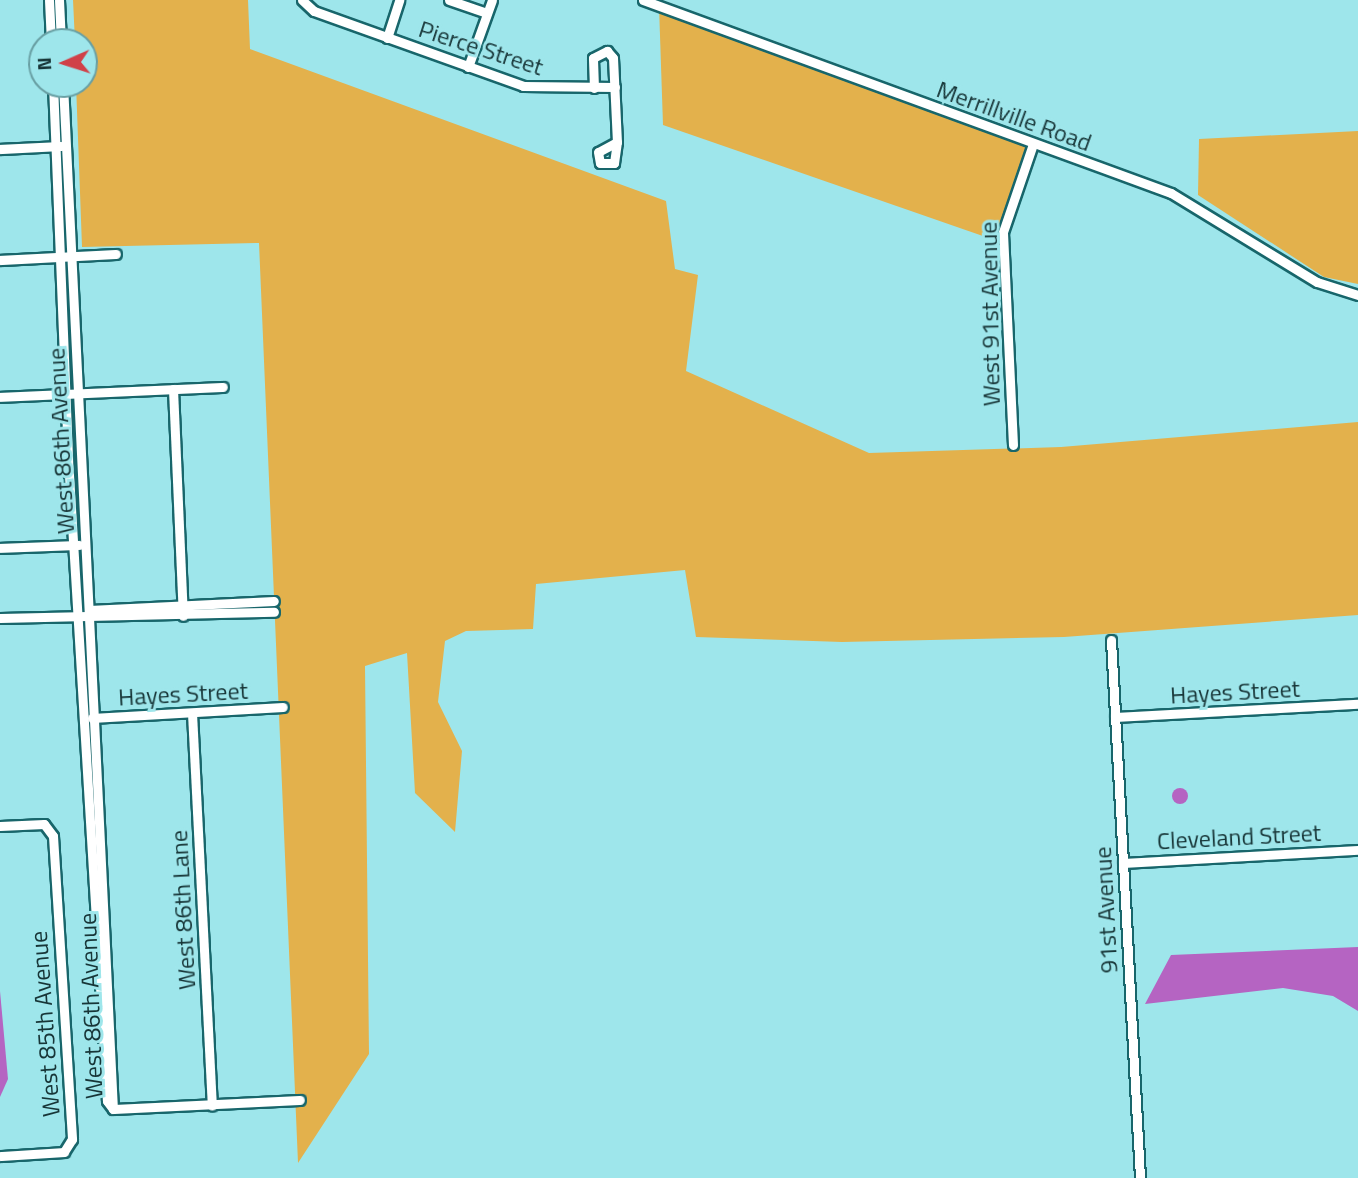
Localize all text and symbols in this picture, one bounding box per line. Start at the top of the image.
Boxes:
street label: Pierce Street [415,14,547,82]
north arrow [28,28,98,98]
text: N [29,57,58,71]
street label: Merrillville Road [933,75,1095,157]
street label: West 91st Avenue [974,221,1006,407]
street label: West 86th Avenue [42,347,80,535]
street label: Hayes Street [1169,674,1301,710]
street label: Hayes Street [117,676,249,712]
street label: Cleveland Street [1156,818,1322,856]
street label: West 86th Lane [164,829,202,991]
street label: 91st Avenue [1088,846,1124,974]
street label: West 86th Avenue [73,912,109,1100]
street label: West 85th Avenue [24,930,66,1118]

